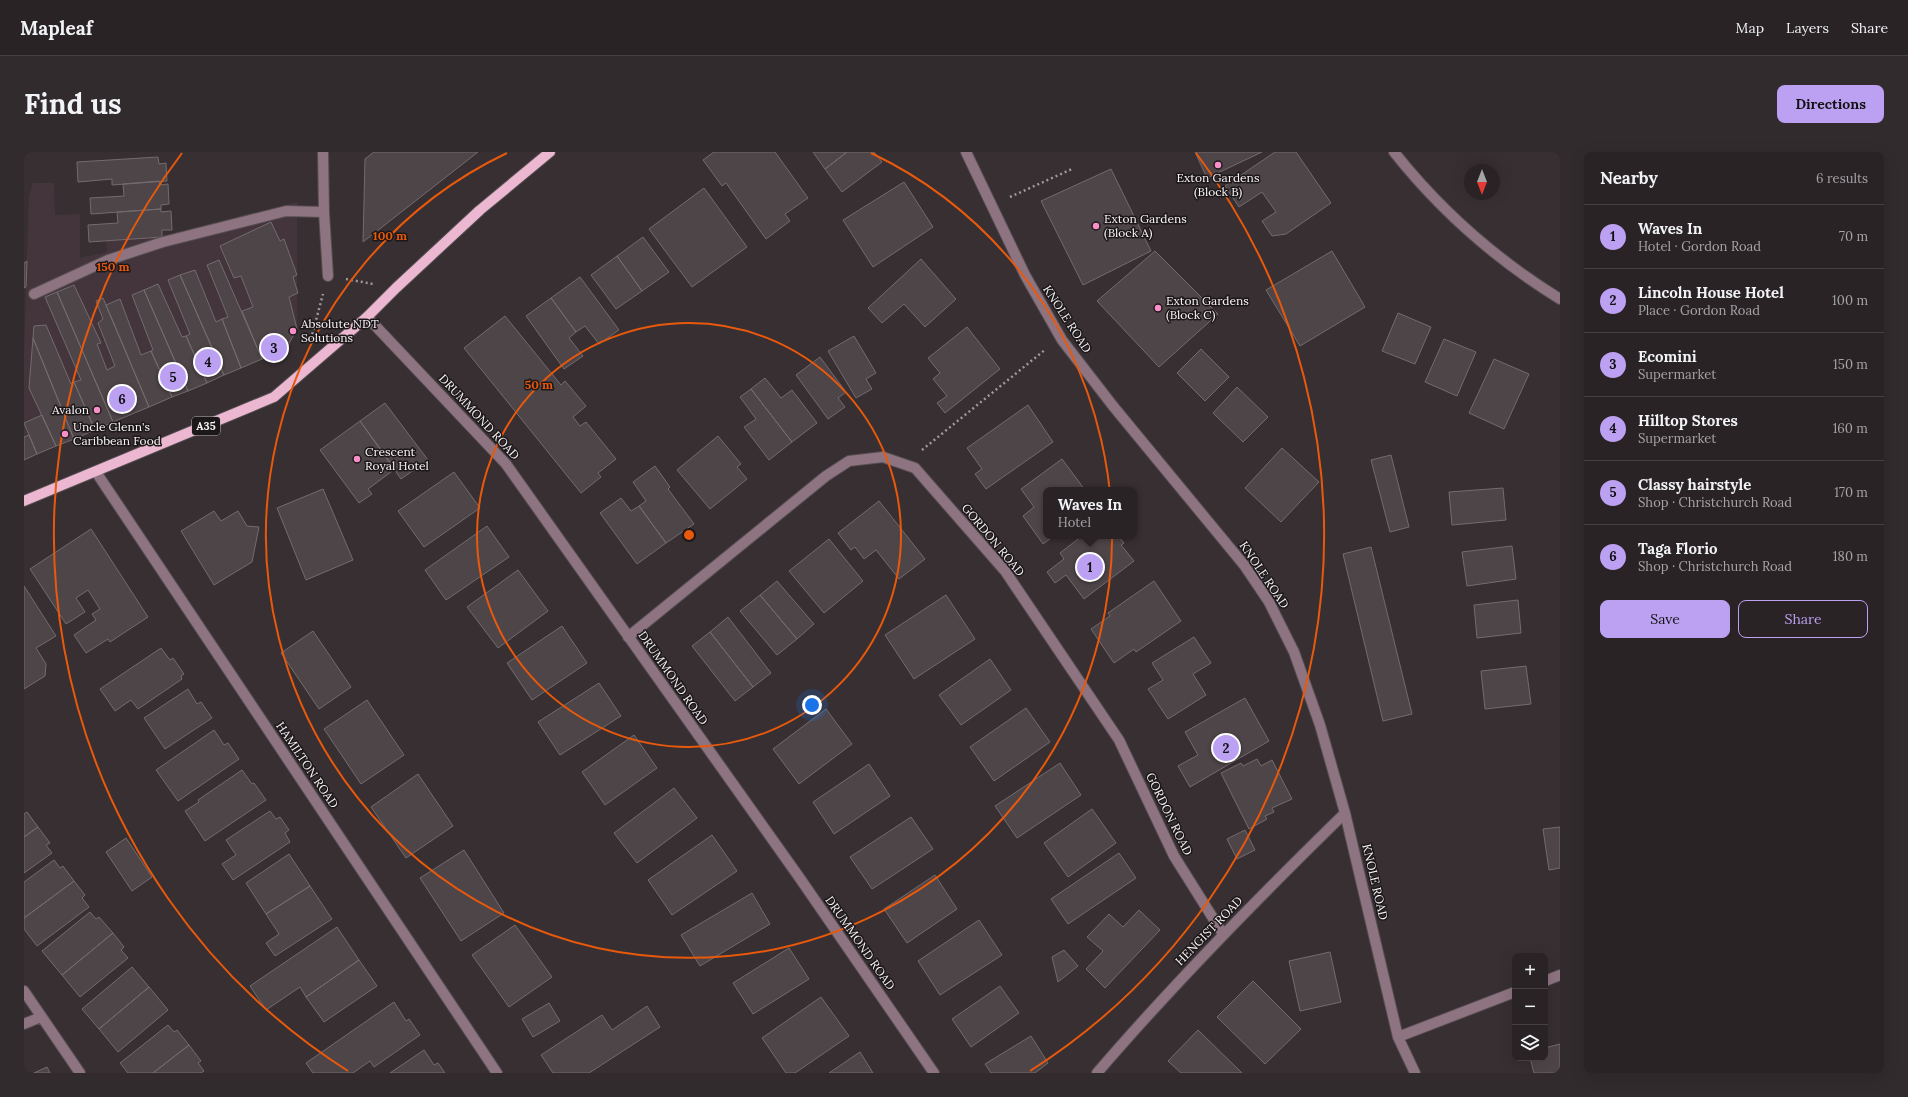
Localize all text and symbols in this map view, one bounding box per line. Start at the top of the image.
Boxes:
text: Mapleaf [20,16,93,40]
text: Map [1736,19,1764,37]
text: Layers [1786,19,1829,37]
text: Share [1851,19,1888,37]
button: Directions [1777,85,1884,123]
text: Find us [24,86,122,122]
marker: Exton Gardens (Block B) [1213,160,1223,170]
north arrow [1464,164,1500,200]
text: Nearby [1600,167,1658,189]
place label: Exton Gardens (Block B) [1177,170,1260,200]
text: 6 results [1816,170,1868,187]
place label: Exton Gardens (Block A) [1104,211,1187,241]
text: Waves In [1638,219,1702,238]
marker: Exton Gardens (Block A) [1091,221,1101,231]
text: 100 m [373,228,407,243]
text: 1 [1610,228,1616,245]
text: 70 m [1839,228,1868,245]
text: Hotel · Gordon Road [1638,238,1761,255]
text: 150 m [96,259,130,274]
street label: KNOLE ROAD [1040,282,1095,355]
text: Lincoln House Hotel [1638,283,1784,302]
text: 2 [1610,292,1616,309]
text: 100 m [1832,292,1868,309]
place label: Exton Gardens (Block C) [1166,293,1249,323]
text: Place · Gordon Road [1638,302,1760,319]
marker: Exton Gardens (Block C) [1153,303,1163,313]
place label: Absolute NDT Solutions [300,316,379,345]
marker: Absolute NDT Solutions [288,326,298,336]
pin: 3 [261,333,287,363]
pin: 4 [195,347,221,377]
text: Ecomini [1638,347,1697,366]
text: 3 [1609,356,1617,373]
text: 150 m [1833,356,1868,373]
pin: 5 [160,362,186,392]
text: Supermarket [1638,366,1716,383]
street label: DRUMMOND ROAD [436,371,523,463]
text: 50 m [525,377,553,392]
pin: 6 [109,384,135,414]
place label: Avalon [51,402,89,417]
marker: Avalon [92,405,102,415]
text: Hilltop Stores [1638,411,1738,430]
road number: A35 [192,417,220,435]
place label: Uncle Glenn's Caribbean Food [73,419,161,448]
text: 4 [1609,420,1617,437]
text: 160 m [1833,420,1868,437]
marker: Uncle Glenn's Caribbean Food [60,429,70,439]
text: Supermarket [1638,430,1716,447]
place label: Crescent Royal Hotel [365,444,429,473]
marker: Crescent Royal Hotel [352,454,362,464]
text: Classy hairstyle [1638,475,1751,494]
text: 5 [1609,484,1617,501]
text: 170 m [1834,484,1868,501]
popup [1043,487,1137,539]
text: Shop · Christchurch Road [1638,494,1792,511]
text: Waves In [1058,495,1122,514]
street label: GORDON ROAD [959,500,1028,579]
text: Hotel [1058,514,1091,531]
centre of rings [682,528,696,542]
street label: KNOLE ROAD [1236,538,1292,611]
text: Taga Florio [1638,539,1718,558]
text: 6 [1609,548,1617,565]
text: 180 m [1833,548,1868,565]
pin: 1 [1077,552,1103,582]
text: Shop · Christchurch Road [1638,558,1792,575]
button: Save [1600,600,1730,638]
button: Share [1738,600,1868,638]
street label: DRUMMOND ROAD [635,628,712,728]
your location [802,695,822,715]
street label: HAMILTON ROAD [273,719,342,811]
pin: 2 [1213,733,1239,763]
street label: GORDON ROAD [1143,770,1196,858]
street label: KNOLE ROAD [1359,842,1392,921]
street label: DRUMMOND ROAD [822,893,899,993]
street label: HENGIST ROAD [1172,893,1245,968]
map controls [1512,953,1548,1061]
button: + [1512,953,1548,989]
button: − [1512,989,1548,1025]
button: layers [1512,1025,1548,1061]

